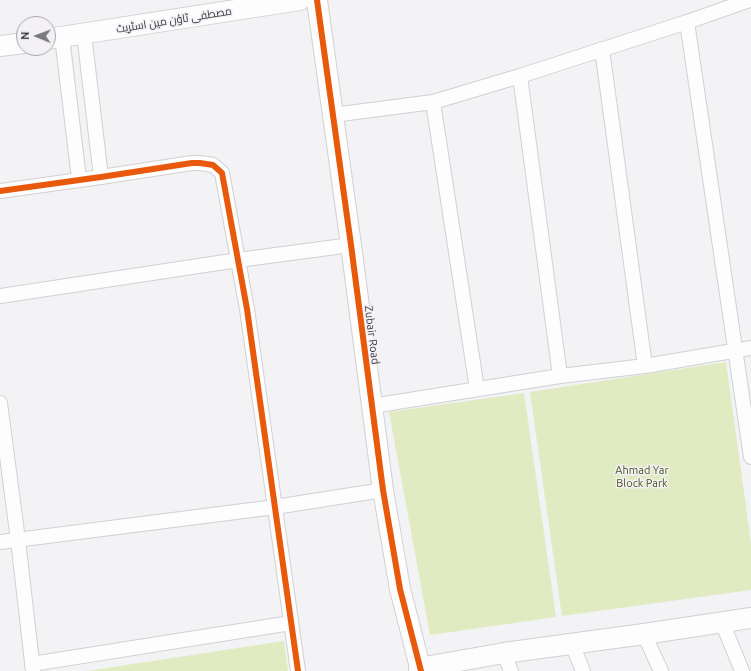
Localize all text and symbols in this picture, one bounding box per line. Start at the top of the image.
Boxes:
street label: مصطفی ٹاؤن مین اسٹریٹ [115,4,233,36]
north arrow [16,16,56,56]
text: N [19,32,31,40]
street label: Zubair Road [362,305,382,365]
park label: Ahmad Yar Block Park [615,463,669,489]

